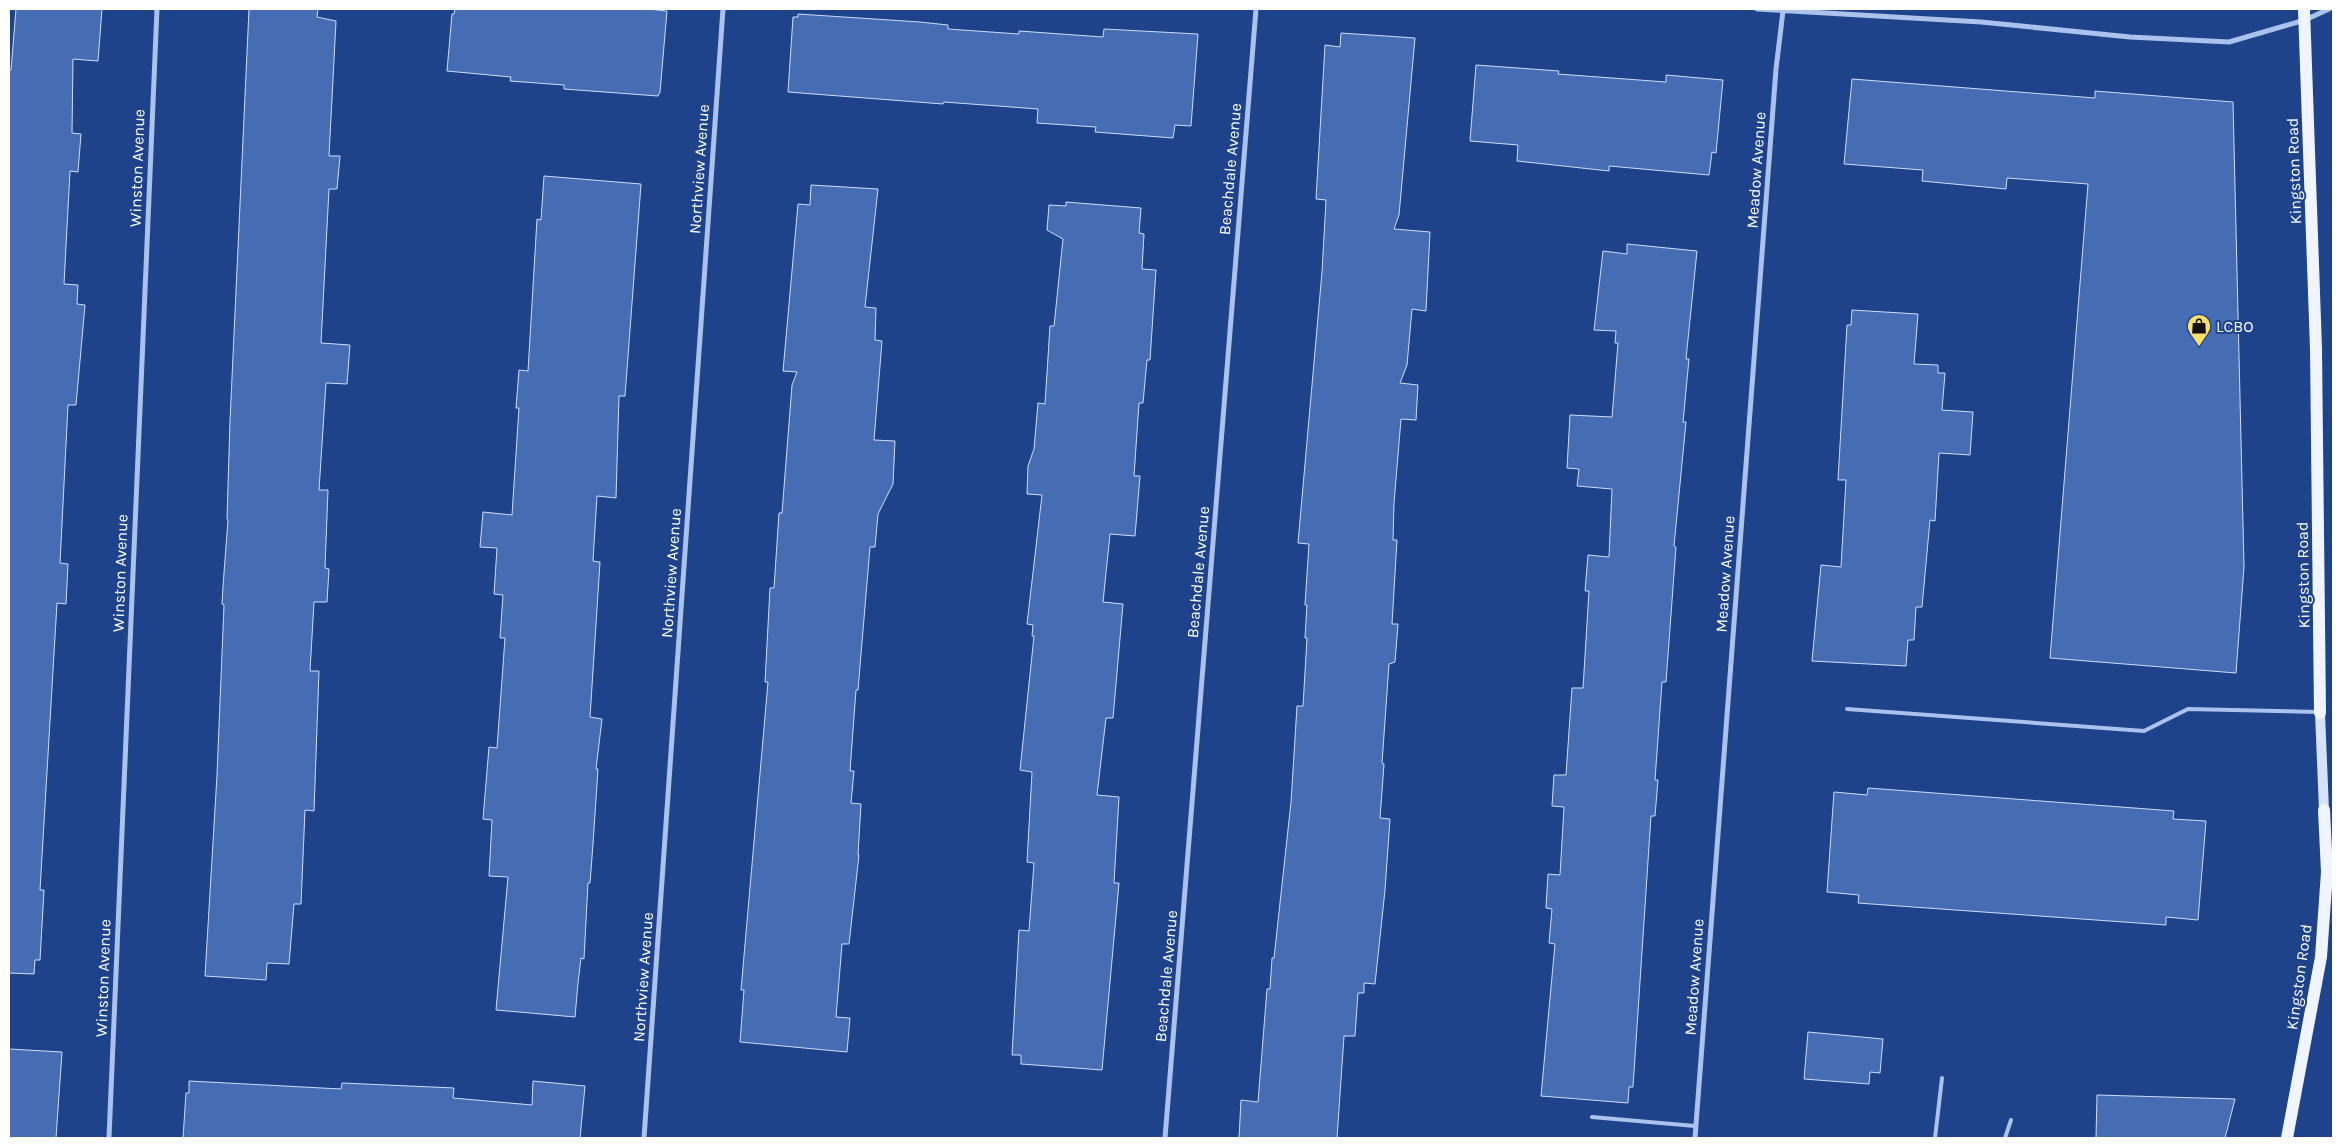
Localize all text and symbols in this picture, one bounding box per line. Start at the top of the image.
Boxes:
street label: Beachdale Avenue [1215,102,1245,236]
street label: Northview Avenue [685,103,713,235]
street label: Winston Avenue [125,109,149,227]
street label: Meadow Avenue [1742,111,1770,229]
street label: Kingston Road [2283,117,2305,225]
shop icon: LCBO [2186,313,2212,347]
place label: LCBO [2216,317,2254,336]
street label: Beachdale Avenue [1183,505,1213,639]
street label: Northview Avenue [657,507,685,639]
street label: Winston Avenue [108,514,132,632]
street label: Meadow Avenue [1711,515,1739,633]
street label: Kingston Road [2293,522,2313,628]
street label: Beachdale Avenue [1151,909,1181,1043]
street label: Northview Avenue [629,911,657,1043]
street label: Meadow Avenue [1680,918,1708,1036]
street label: Winston Avenue [91,919,115,1037]
street label: Kingston Road [2282,923,2316,1031]

